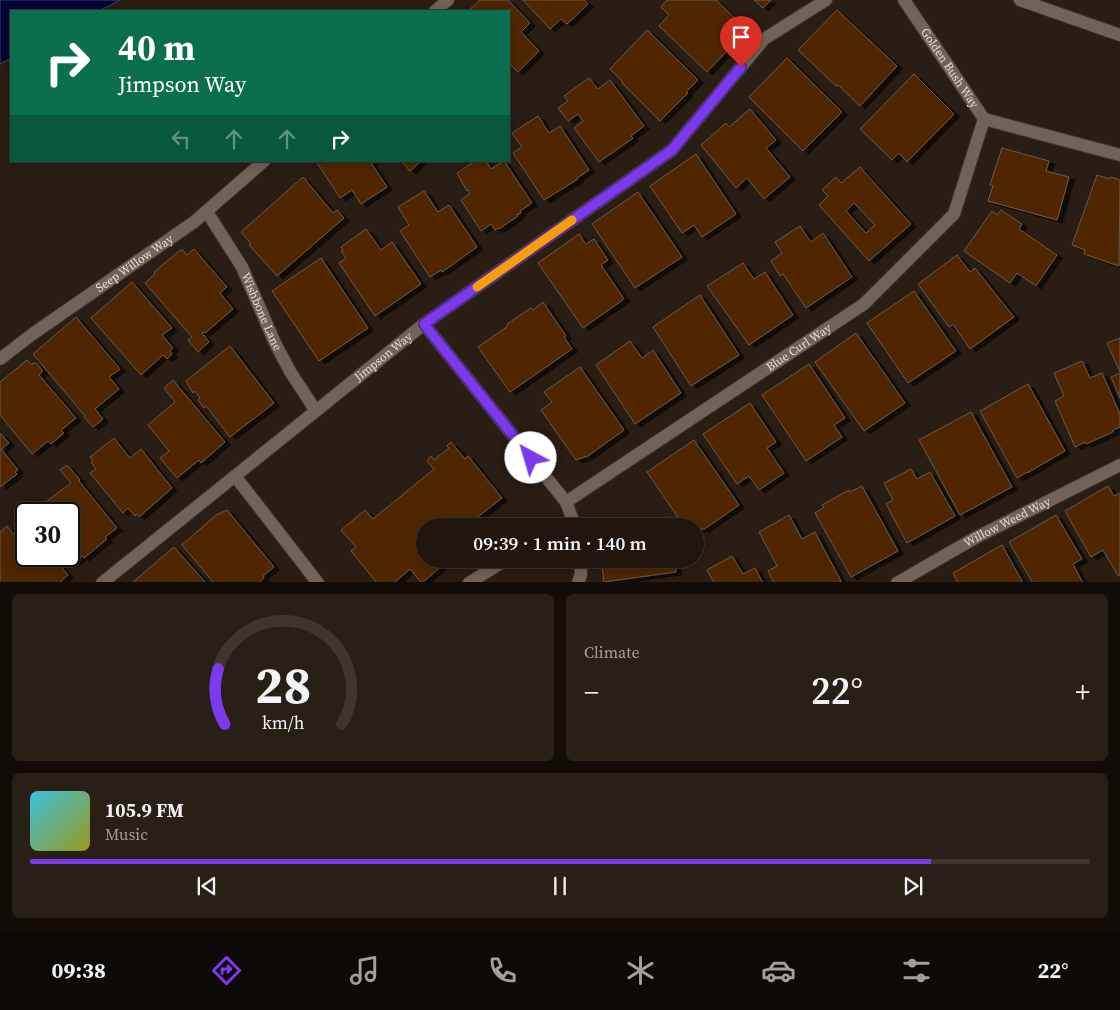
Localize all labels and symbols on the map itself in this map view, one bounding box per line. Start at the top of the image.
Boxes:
pin [720,16,762,67]
street label: Golden Bush Way [917,25,983,112]
street label: Seep Willow Way [93,230,177,296]
street label: Wishbone Lane [237,270,286,354]
street label: Blue Curl Way [763,320,835,375]
street label: Jimpson Way [350,328,416,386]
position arrow [504,431,556,483]
street label: Willow Weed Way [961,493,1054,551]
speed limit sign: 30 [15,502,80,567]

